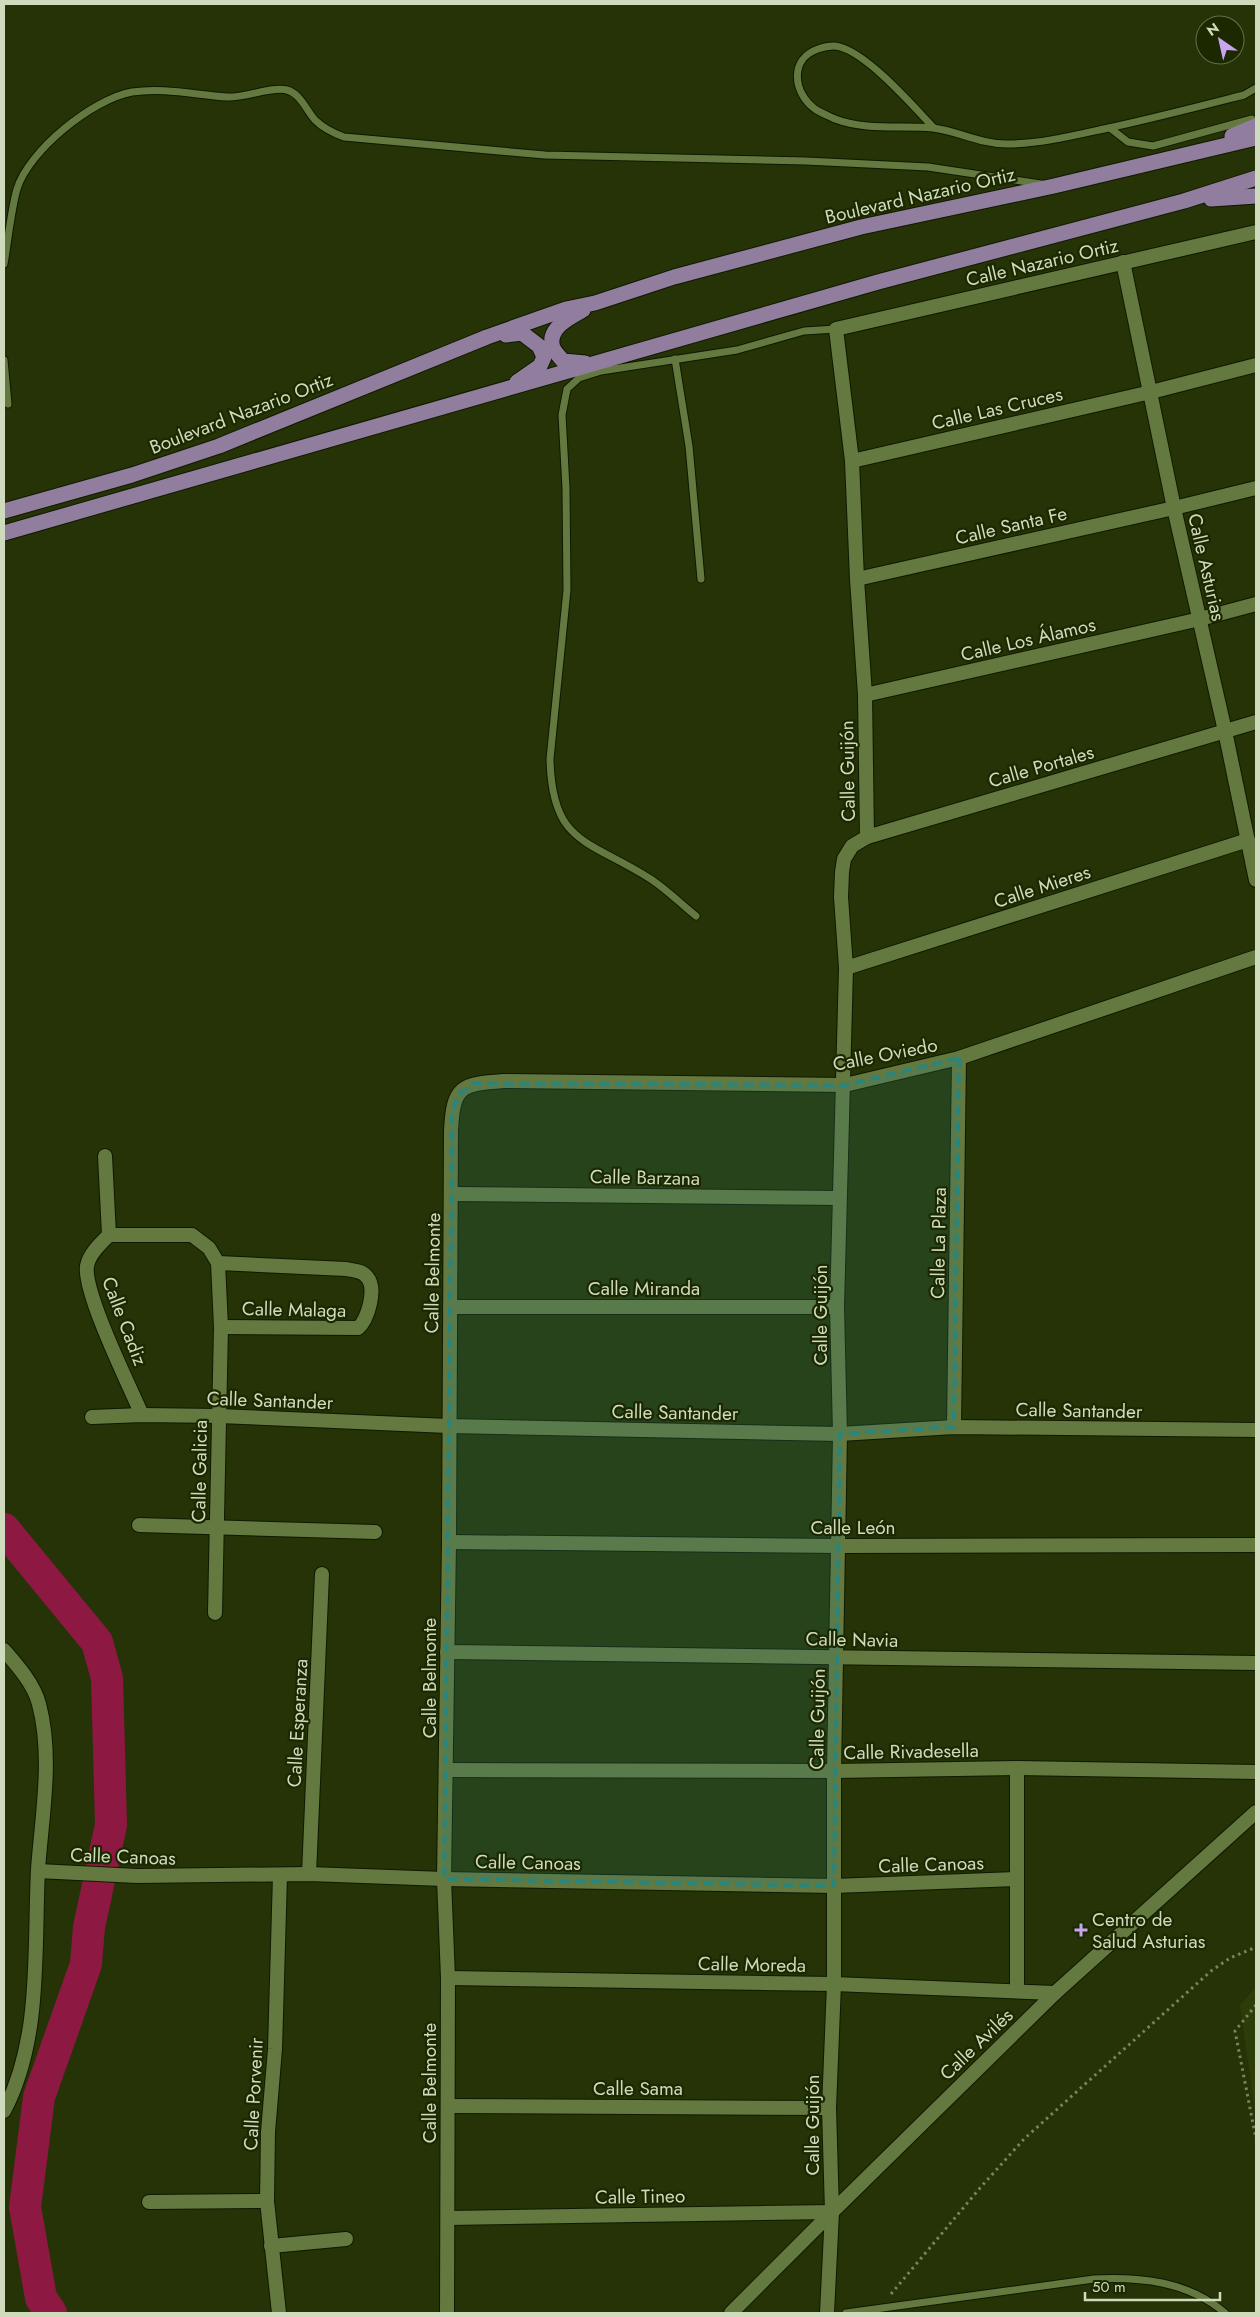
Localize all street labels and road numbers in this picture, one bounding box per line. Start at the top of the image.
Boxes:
street label: Boulevard Nazario Ortiz [822,160,1018,231]
street label: Calle Nazario Ortiz [963,232,1121,293]
street label: Boulevard Nazario Ortiz [146,366,337,461]
street label: Calle Las Cruces [929,380,1065,437]
street label: Calle Santa Fe [953,499,1070,551]
street label: Calle Asturias [1181,511,1232,624]
street label: Calle Los Álamos [958,611,1098,668]
street label: Calle Guijón [833,720,862,822]
street label: Calle Portales [985,738,1097,794]
street label: Calle Mieres [990,858,1094,915]
street label: Calle Oviedo [831,1031,940,1078]
street label: Calle Barzana [590,1163,700,1192]
street label: Calle La Plaza [924,1187,953,1299]
street label: Calle Belmonte [418,1212,447,1334]
street label: Calle Guijón [807,1264,834,1366]
street label: Calle Cadiz [95,1273,154,1370]
street label: Calle Miranda [588,1275,700,1302]
street label: Calle Malaga [242,1295,346,1324]
street label: Calle Santander [206,1385,334,1416]
street label: Calle Santander [1015,1396,1143,1425]
street label: Calle Santander [611,1398,739,1427]
street label: Calle Galicia [185,1419,214,1523]
street label: Calle León [810,1514,896,1541]
street label: Calle Belmonte [416,1617,443,1738]
street label: Calle Navia [805,1625,899,1654]
street label: Calle Esperanza [281,1658,314,1788]
street label: Calle Guijón [803,1668,832,1770]
street label: Calle Rivadesella [843,1737,979,1766]
street label: Calle Canoas [70,1841,177,1872]
street label: Calle Canoas [475,1848,581,1877]
street label: Calle Canoas [878,1849,985,1880]
street label: Calle Moreda [698,1950,806,1979]
street label: Calle Avilés [933,2002,1019,2086]
street label: Calle Belmonte [416,2022,443,2143]
street label: Calle Porvenir [237,2036,270,2151]
street label: Calle Guijón [799,2074,826,2176]
street label: Calle Sama [593,2075,683,2102]
street label: Calle Tineo [595,2182,685,2211]

